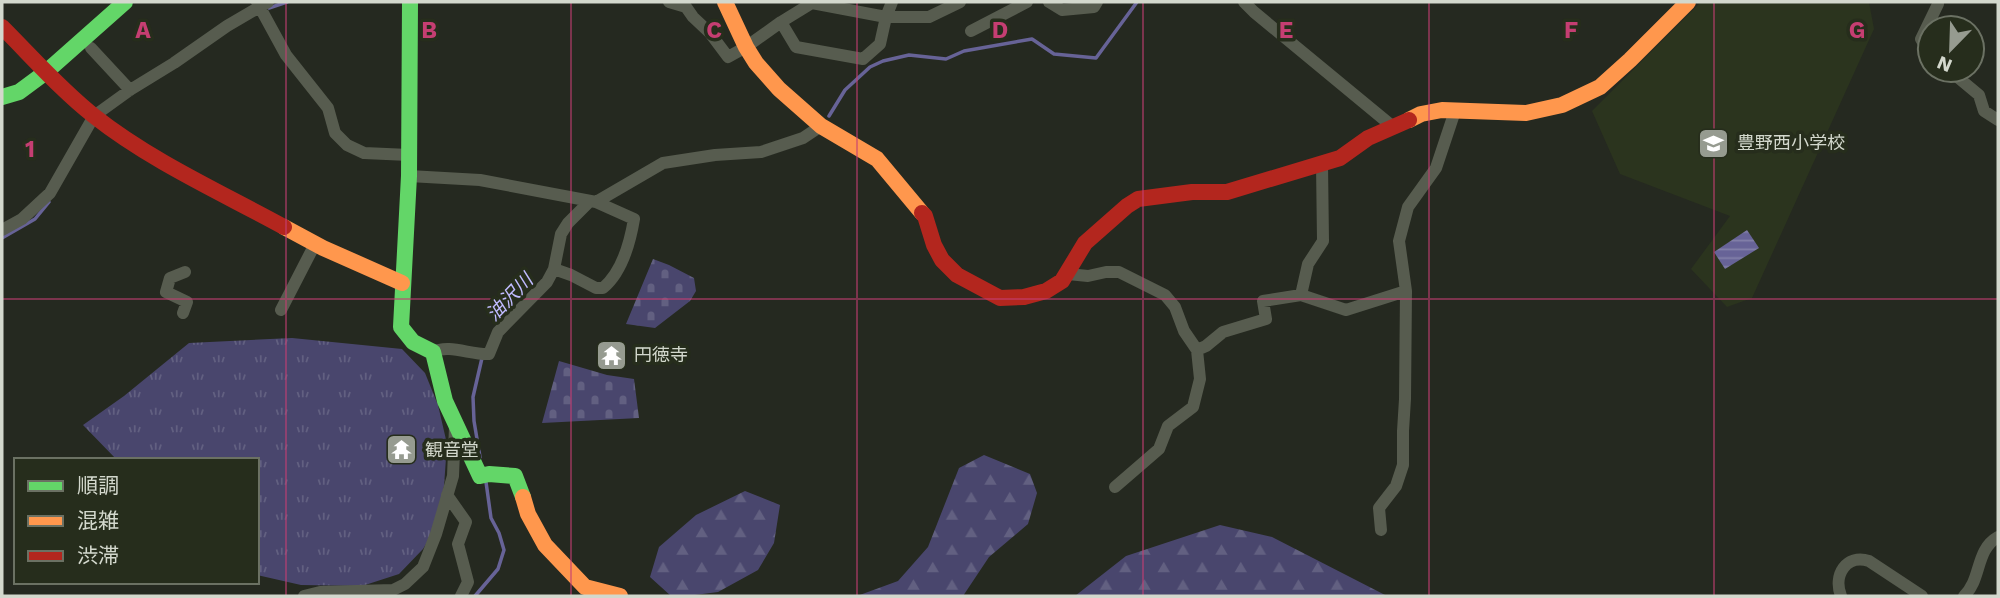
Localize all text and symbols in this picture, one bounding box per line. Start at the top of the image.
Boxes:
north arrow [1916,14,1986,84]
text: A [135,17,151,44]
text: B [421,17,437,44]
text: C [706,17,722,44]
text: D [992,17,1008,44]
text: E [1279,17,1293,44]
text: F [1564,17,1578,44]
text: G [1849,17,1865,44]
text: N [1934,51,1956,78]
school or university icon: 豊野西小学校 [1697,126,1731,160]
place label: 豊野西小学校 [1737,132,1845,153]
text: 1 [25,136,35,163]
water label: 油沢川 [481,267,539,326]
temple icon: 円徳寺 [594,338,628,372]
place label: 円徳寺 [634,344,688,365]
temple icon: 観音堂 [385,433,419,467]
place label: 観音堂 [425,439,479,460]
legend [14,458,259,584]
text: 順調 [77,473,119,498]
text: 混雑 [77,508,119,533]
text: 渋滞 [77,543,119,568]

